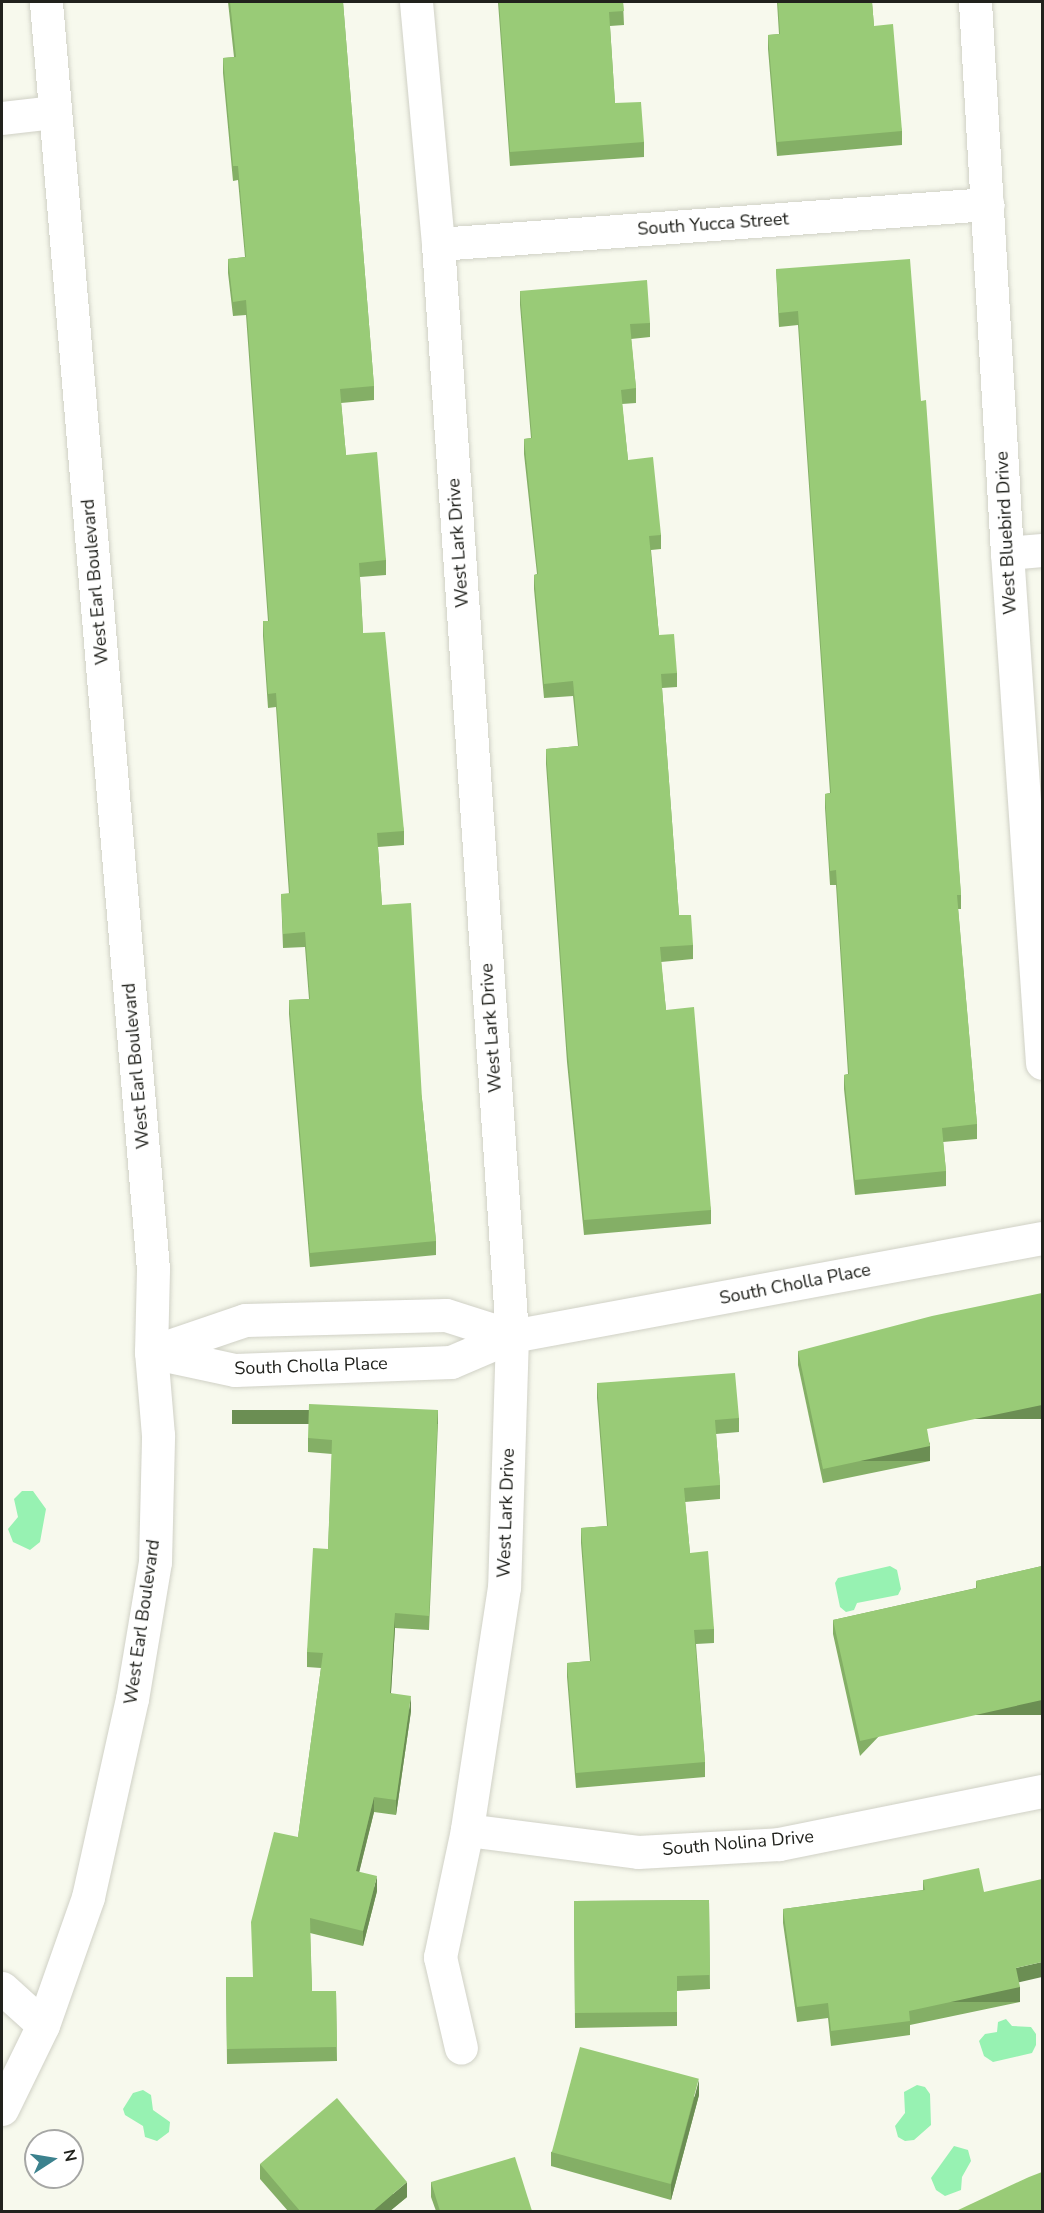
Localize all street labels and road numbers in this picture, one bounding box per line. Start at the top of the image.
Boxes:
street label: South Yucca Street [637,208,789,240]
street label: West Bluebird Drive [991,451,1021,615]
street label: West Lark Drive [443,477,473,609]
street label: West Earl Boulevard [77,498,113,666]
street label: West Lark Drive [476,962,506,1094]
street label: West Earl Boulevard [118,982,154,1150]
street label: South Cholla Place [718,1259,872,1309]
street label: South Cholla Place [234,1353,388,1379]
street label: West Lark Drive [493,1448,519,1578]
street label: West Earl Boulevard [120,1538,164,1706]
street label: South Nolina Drive [661,1826,815,1860]

